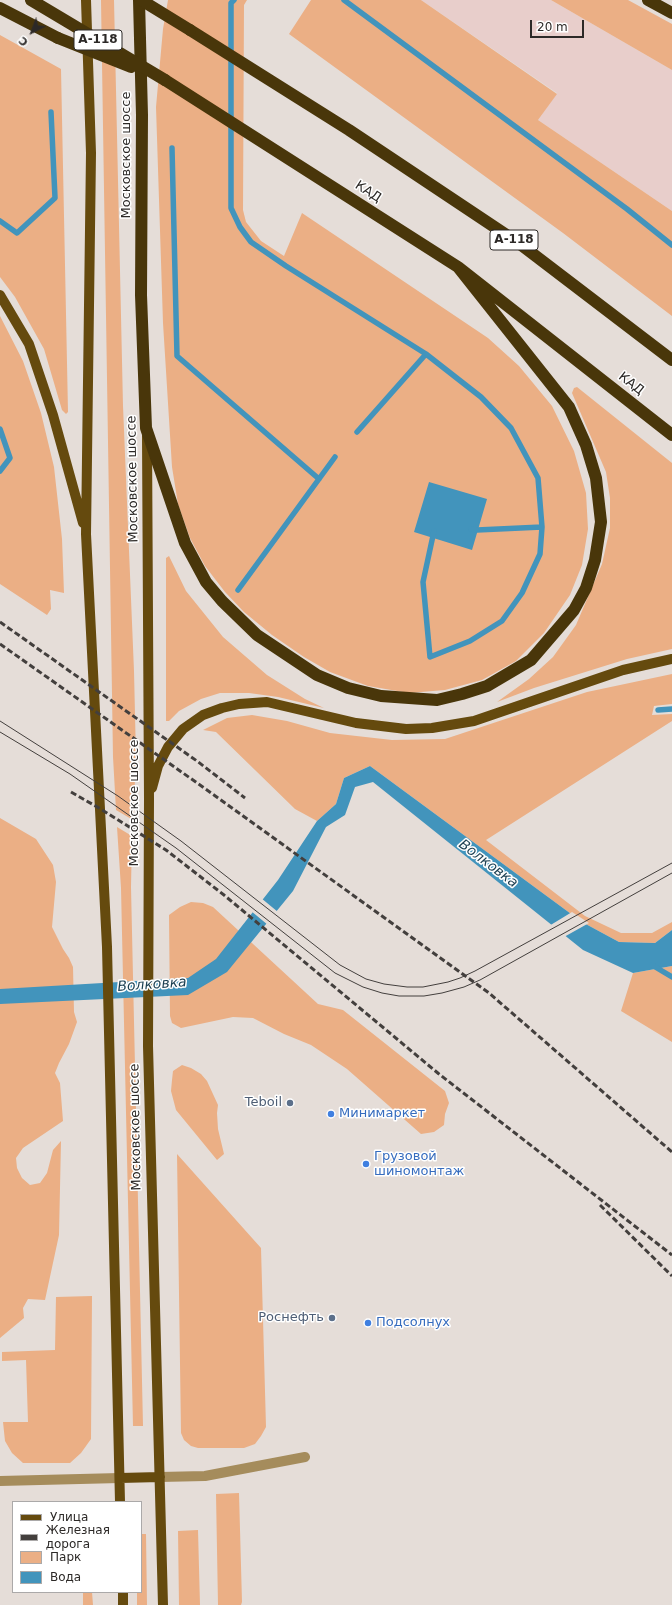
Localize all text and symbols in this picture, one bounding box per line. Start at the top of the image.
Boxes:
north arrow [12,12,52,52]
scale bar [532,12,586,38]
text: 20 m [537,20,568,34]
road number: А-118 [74,30,122,50]
text: С [16,34,31,49]
street label: Московское шоссе [119,91,135,219]
street label: КАД [352,178,384,206]
road number: А-118 [490,230,538,250]
street label: КАД [615,369,647,399]
street label: Московское шоссе [124,415,142,543]
street label: Московское шоссе [127,739,143,867]
water label: Волковка [455,836,521,892]
water label: Волковка [117,974,187,996]
street label: Московское шоссе [127,1063,145,1191]
place label: Teboil [245,1095,282,1111]
marker: Teboil [285,1098,295,1108]
place label: Минимаркет [339,1106,425,1122]
marker: Минимаркет [326,1109,336,1119]
place label: Грузовой шиномонтаж [374,1149,464,1180]
marker: Грузовой шиномонтаж [361,1159,371,1169]
place label: Роснефть [258,1310,324,1326]
marker: Роснефть [327,1313,337,1323]
place label: Подсолнух [376,1315,450,1331]
marker: Подсолнух [363,1318,373,1328]
legend [12,1501,142,1593]
text: Улица [50,1510,88,1524]
text: Железная дорога [46,1523,110,1551]
text: Парк [50,1550,81,1564]
text: Вода [50,1570,81,1584]

